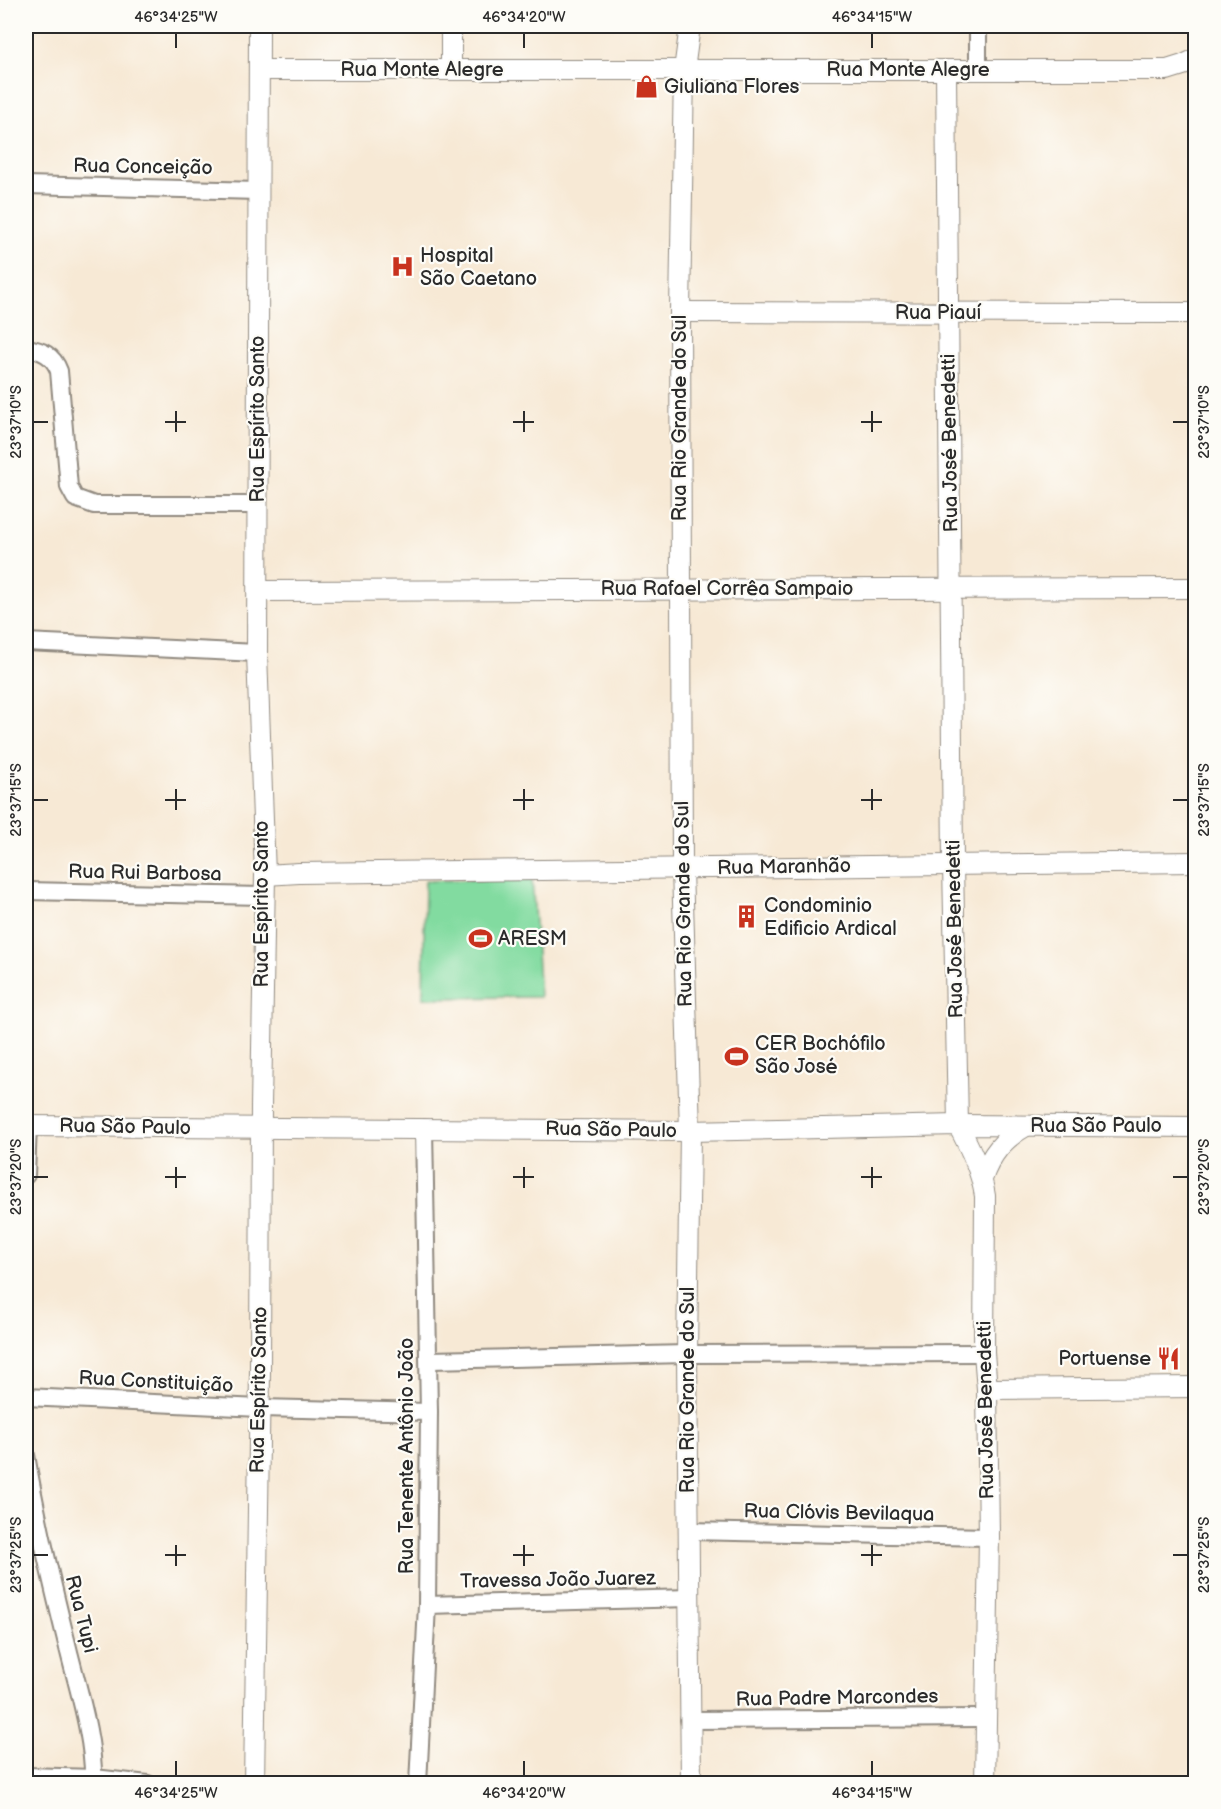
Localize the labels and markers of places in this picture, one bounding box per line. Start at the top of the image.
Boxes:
shop icon: Giuliana Flores [633,74,659,100]
place label: Giuliana Flores [664,75,800,99]
place label: Hospital São Caetano [420,244,537,291]
hospital icon: Hospital São Caetano [389,254,415,280]
place label: Condominio Edificio Ardical [764,894,897,941]
building icon: Condominio Edificio Ardical [733,904,759,930]
sports icon: ARESM [467,926,493,952]
place label: ARESM [498,927,567,951]
place label: CER Bochófilo São José [755,1032,886,1079]
sports icon: CER Bochófilo São José [724,1043,750,1069]
restaurant icon: Portuense [1156,1346,1182,1372]
place label: Portuense [1058,1347,1151,1371]

